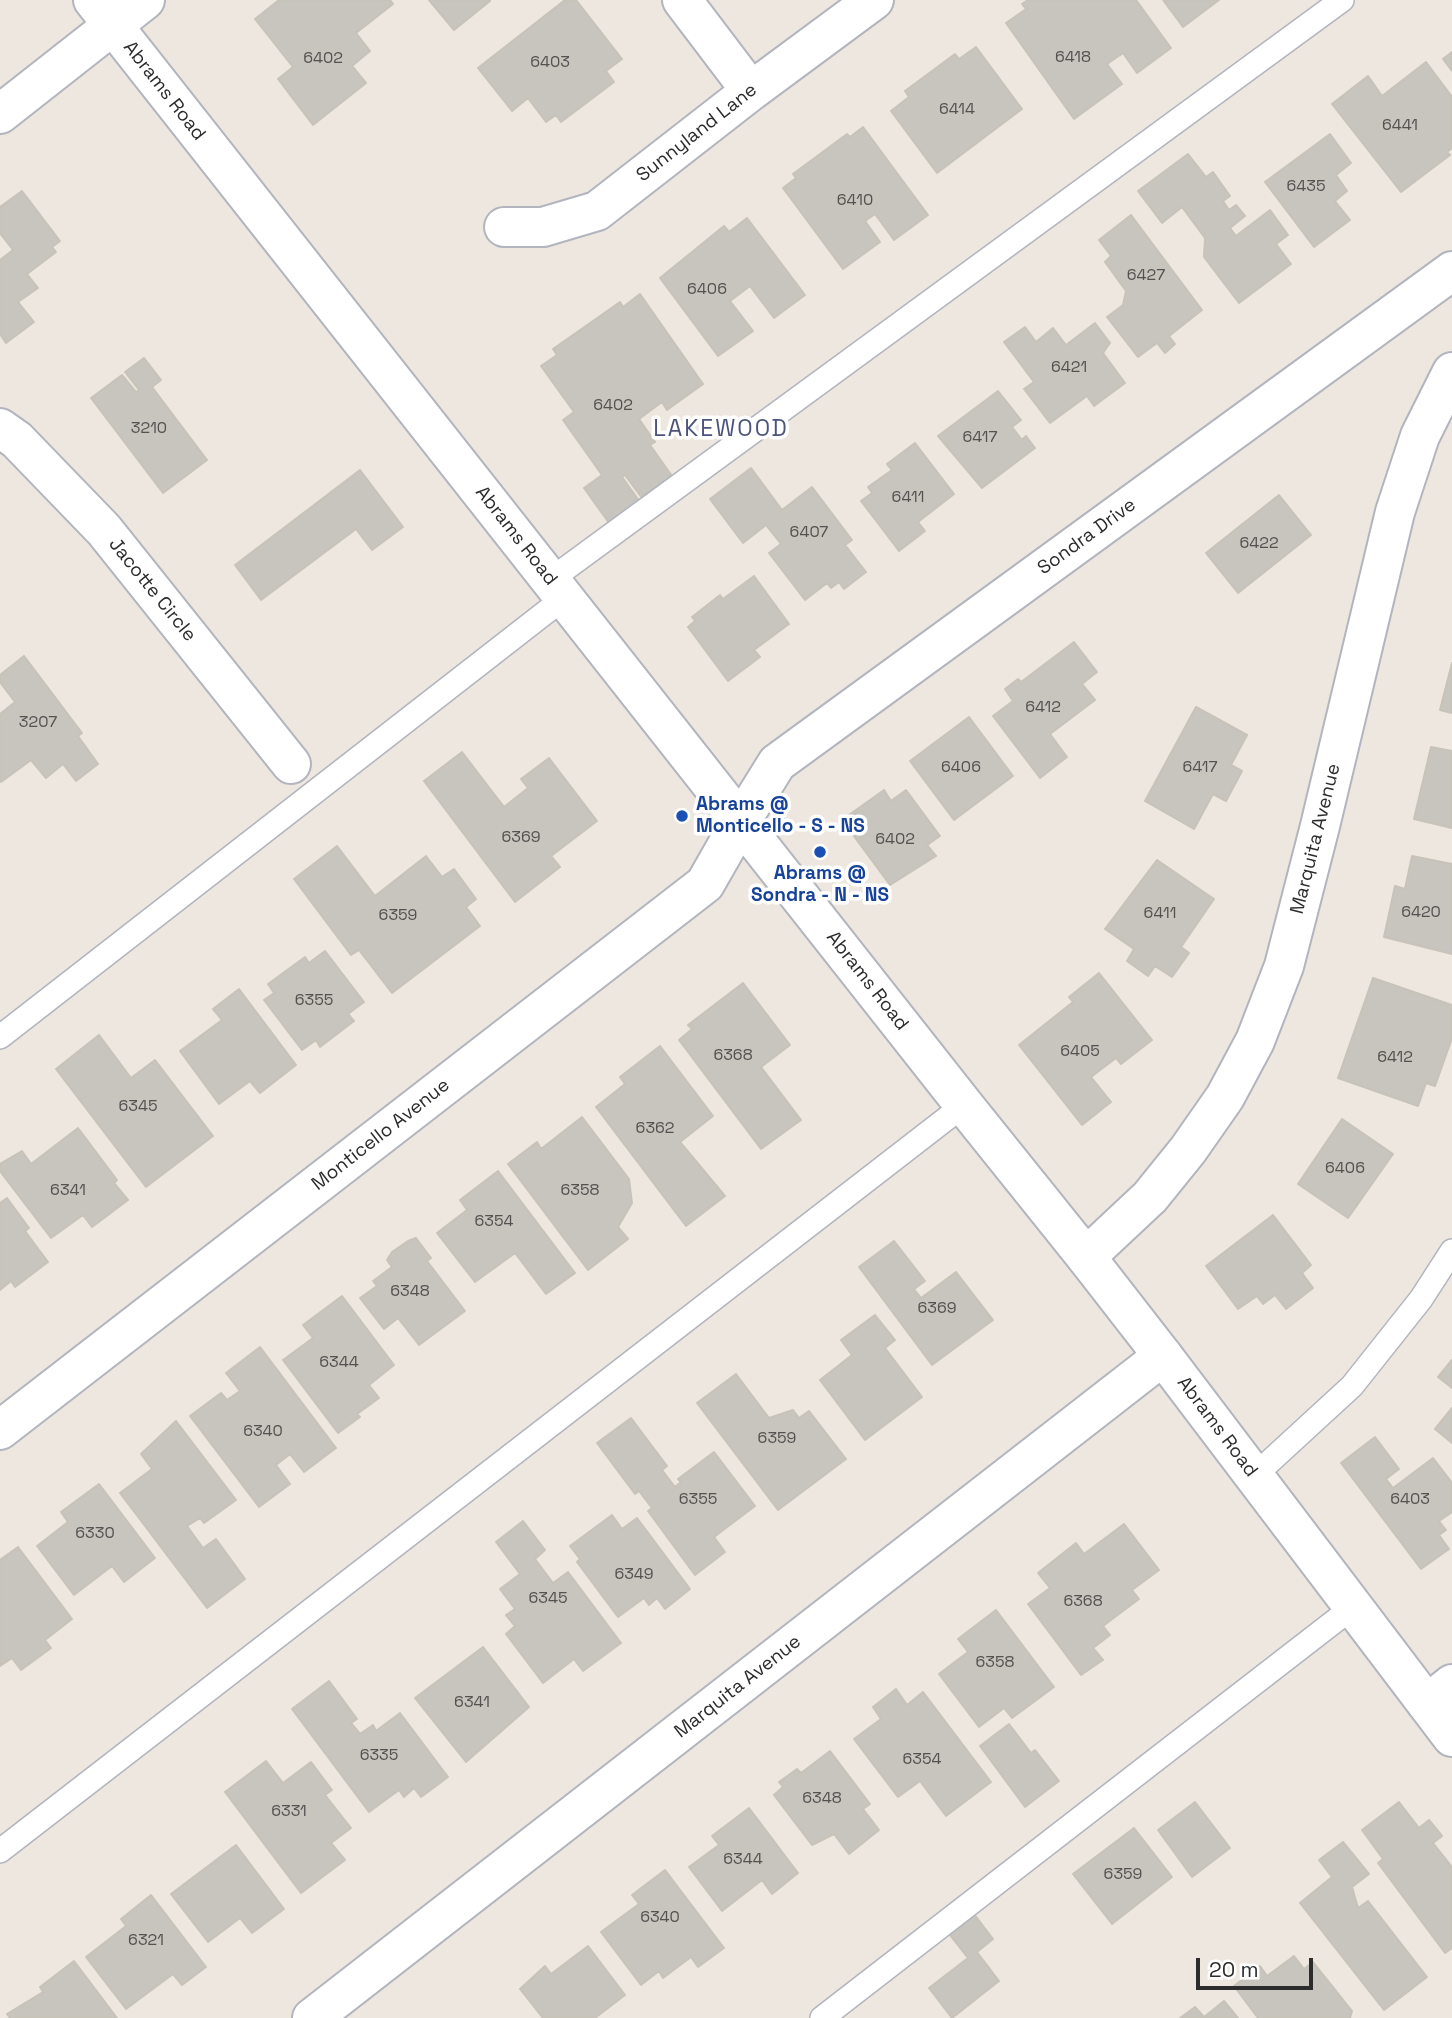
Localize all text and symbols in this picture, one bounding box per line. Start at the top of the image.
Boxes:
street label: Abrams Road [118,37,210,145]
house number: 6418 [1055,48,1091,68]
house number: 6402 [303,49,343,69]
house number: 6403 [530,53,570,73]
street label: Sunnyland Lane [632,79,762,187]
house number: 6414 [939,100,975,120]
house number: 6441 [1382,116,1418,136]
house number: 6435 [1286,177,1326,197]
house number: 6410 [837,191,873,211]
house number: 6427 [1127,266,1165,286]
house number: 6406 [687,280,727,300]
house number: 6421 [1051,358,1087,378]
house number: 6402 [593,396,633,416]
district label: LAKEWOOD [654,416,788,444]
house number: 3210 [131,419,167,439]
house number: 6417 [962,428,998,448]
street label: Abrams Road [470,482,562,590]
house number: 6411 [892,488,924,508]
street label: Sondra Drive [1034,494,1140,580]
house number: 6407 [790,523,828,543]
street label: Jacotte Circle [103,534,201,646]
house number: 6422 [1239,534,1279,554]
house number: 6412 [1025,698,1061,718]
house number: 3207 [19,713,57,733]
house number: 6406 [941,758,981,778]
house number: 6417 [1182,758,1218,778]
street label: Marquita Avenue [1286,761,1346,917]
place label: Abrams @ Monticello - S - NS [696,794,865,838]
marker: Abrams @ Monticello - S - NS [674,808,690,824]
house number: 6369 [501,828,541,848]
house number: 6402 [875,830,915,850]
marker: Abrams @ Sondra - N - NS [812,844,828,860]
place label: Abrams @ Sondra - N - NS [751,863,889,907]
house number: 6420 [1401,903,1441,923]
house number: 6411 [1144,904,1176,924]
house number: 6359 [379,906,417,926]
street label: Abrams Road [821,927,913,1035]
house number: 6355 [295,991,333,1011]
house number: 6405 [1060,1042,1100,1062]
house number: 6368 [713,1046,753,1066]
house number: 6412 [1377,1048,1413,1068]
street label: Monticello Avenue [308,1074,454,1196]
house number: 6345 [118,1097,158,1117]
house number: 6362 [636,1119,674,1139]
house number: 6406 [1325,1159,1365,1179]
house number: 6341 [50,1181,86,1201]
house number: 6358 [560,1181,600,1201]
house number: 6354 [474,1212,514,1232]
house number: 6348 [390,1282,430,1302]
house number: 6369 [917,1299,957,1319]
house number: 6344 [319,1353,359,1373]
street label: Abrams Road [1172,1372,1262,1482]
house number: 6340 [243,1422,283,1442]
house number: 6359 [758,1429,796,1449]
house number: 6355 [679,1490,717,1510]
house number: 6403 [1390,1490,1430,1510]
house number: 6330 [75,1524,115,1544]
house number: 6349 [614,1565,654,1585]
house number: 6345 [528,1589,568,1609]
house number: 6368 [1063,1592,1103,1612]
street label: Marquita Avenue [670,1631,806,1743]
house number: 6358 [975,1653,1015,1673]
house number: 6341 [454,1693,490,1713]
house number: 6335 [360,1746,398,1766]
house number: 6354 [902,1750,942,1770]
house number: 6348 [802,1789,842,1809]
house number: 6331 [271,1802,307,1822]
house number: 6344 [723,1850,763,1870]
house number: 6359 [1104,1865,1142,1885]
house number: 6340 [640,1908,680,1928]
house number: 6321 [128,1931,164,1951]
scale bar [1200,1944,1317,1988]
text: 20 m [1209,1956,1259,1983]

